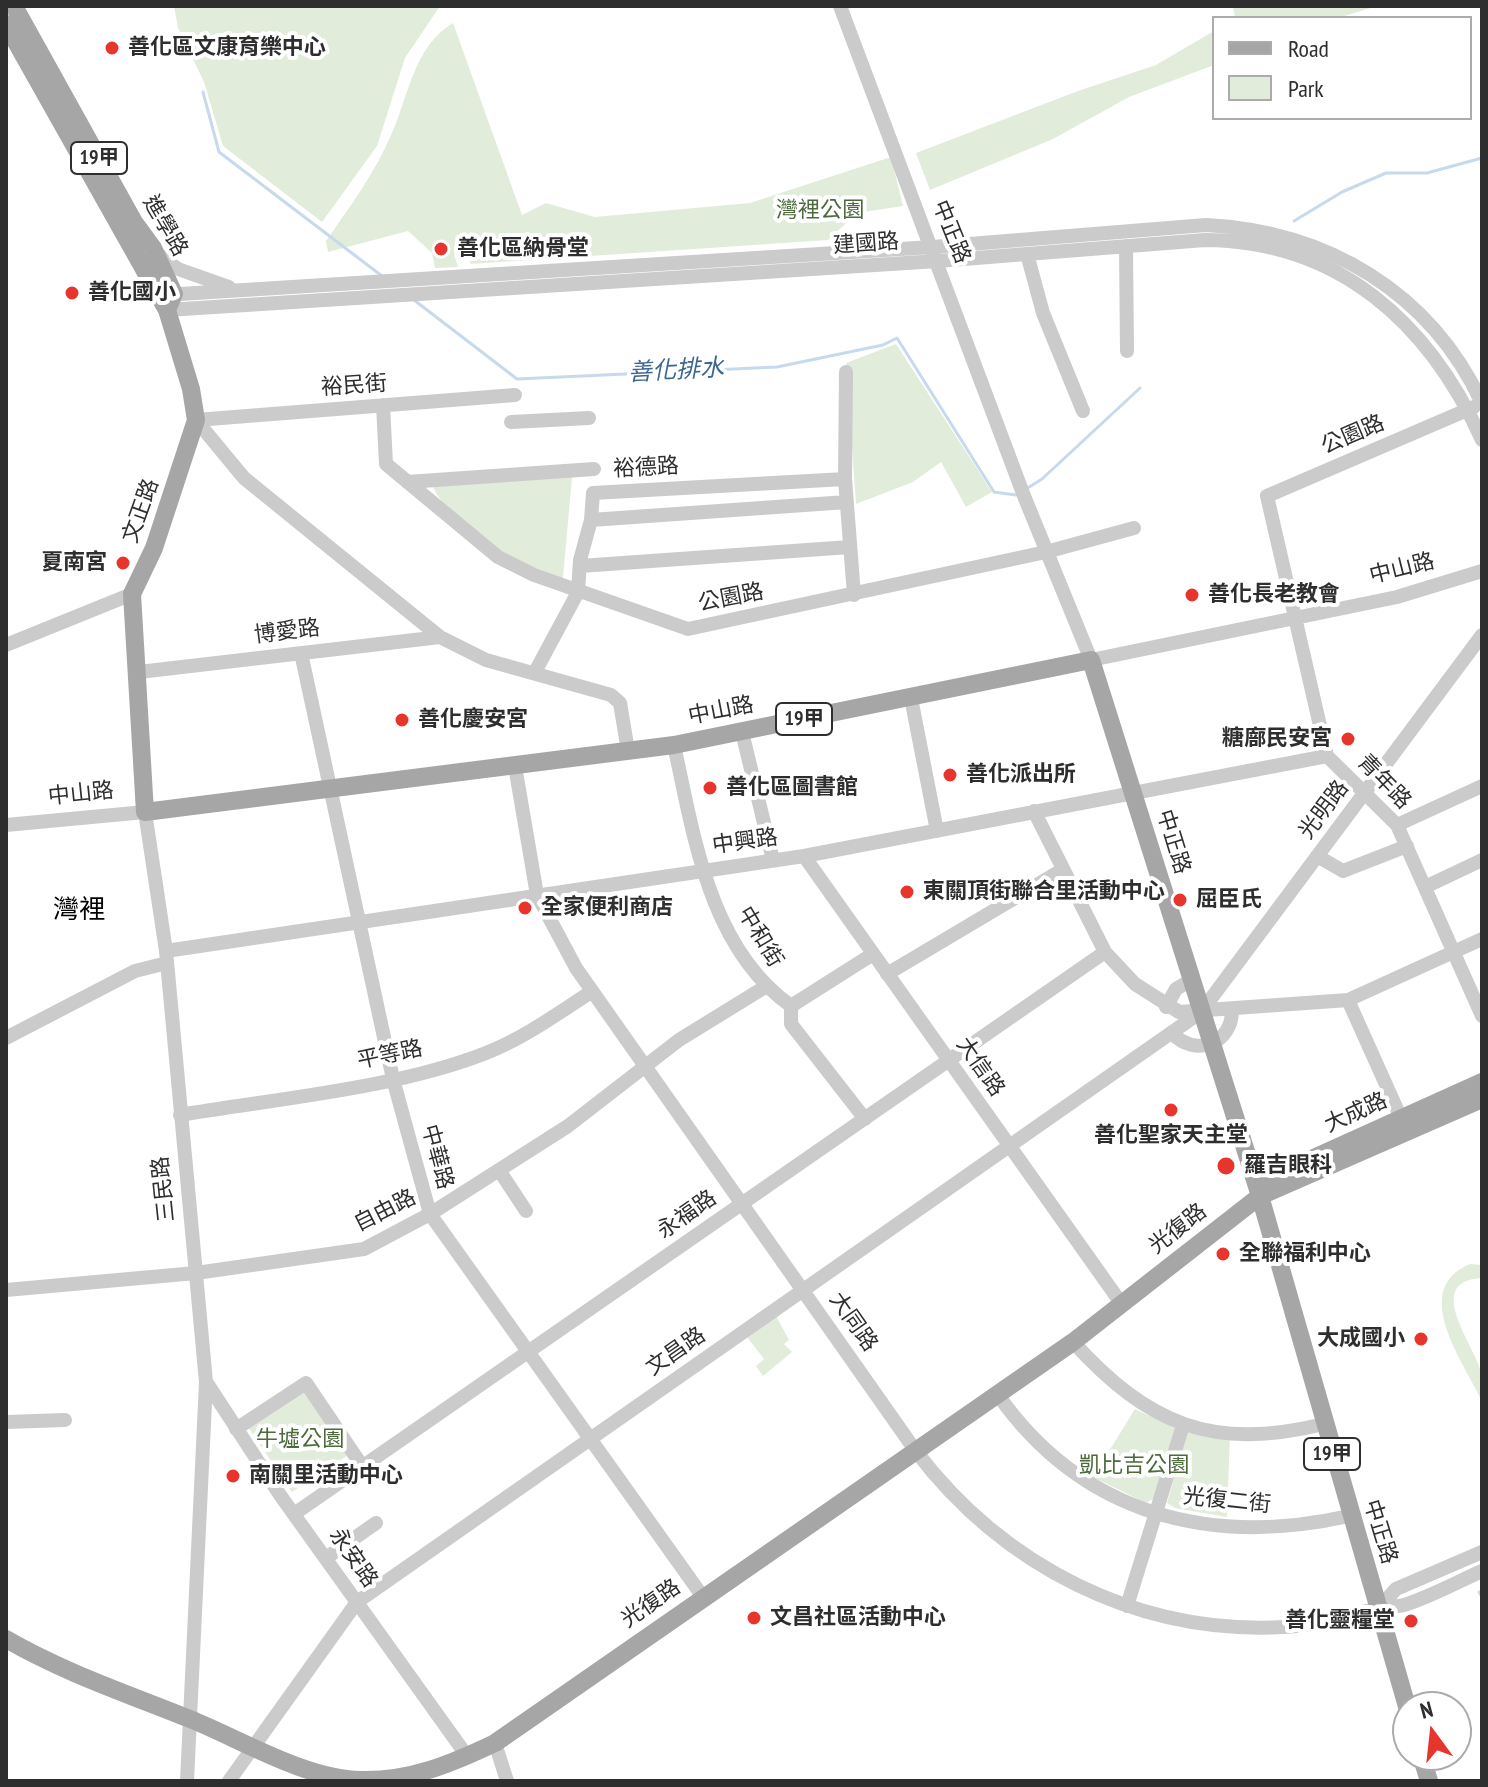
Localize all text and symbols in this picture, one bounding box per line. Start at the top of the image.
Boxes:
legend [1212,16,1472,120]
text: Road [1288,33,1329,64]
place label: 善化區文康育樂中心 [128,35,326,61]
marker: 善化區文康育樂中心 [103,39,121,57]
text: Park [1288,73,1324,104]
road number: 19甲 [71,142,127,174]
street label: 進學路 [137,191,193,261]
street label: 中正路 [926,196,976,268]
park label: 灣裡公園 [776,198,864,224]
street label: 建國路 [832,229,900,259]
place label: 善化區納骨堂 [457,236,589,262]
marker: 善化區納骨堂 [432,240,450,258]
place label: 善化國小 [88,280,176,306]
marker: 善化國小 [63,284,81,302]
water label: 善化排水 [627,354,725,388]
street label: 裕民街 [320,371,388,401]
street label: 公園路 [1317,410,1389,460]
street label: 裕德路 [612,453,680,483]
street label: 文正路 [117,475,165,547]
street label: 中山路 [1367,548,1437,590]
place label: 夏南宮 [41,550,107,576]
marker: 夏南宮 [114,554,132,572]
street label: 公園路 [696,579,766,617]
place label: 善化長老教會 [1208,582,1340,608]
marker: 善化長老教會 [1183,586,1201,604]
street label: 博愛路 [253,615,321,649]
street label: 中山路 [686,692,756,730]
road number: 19甲 [776,703,832,735]
place label: 善化慶安宮 [418,707,528,733]
marker: 善化慶安宮 [393,711,411,729]
place label: 糖廍民安宮 [1222,726,1332,752]
marker: 糖廍民安宮 [1339,730,1357,748]
street label: 青年路 [1352,749,1416,815]
place label: 善化派出所 [966,762,1076,788]
marker: 善化派出所 [941,766,959,784]
place label: 善化區圖書館 [726,775,858,801]
street label: 光明路 [1294,776,1354,844]
street label: 中山路 [47,777,115,811]
marker: 善化區圖書館 [701,779,719,797]
street label: 中正路 [1151,807,1195,877]
street label: 中興路 [710,824,780,860]
place label: 東關頂街聯合里活動中心 [923,879,1165,905]
marker: 東關頂街聯合里活動中心 [898,883,916,901]
place label: 屈臣氏 [1196,887,1262,913]
marker: 屈臣氏 [1171,891,1189,909]
district label: 灣裡 [53,895,105,927]
place label: 全家便利商店 [541,895,673,921]
marker: 全家便利商店 [516,899,534,917]
street label: 中和街 [732,902,788,972]
street label: 大信路 [950,1032,1010,1102]
street label: 平等路 [355,1035,425,1075]
street label: 大成路 [1320,1088,1392,1138]
marker: 善化聖家天主堂 [1162,1101,1180,1119]
street label: 中華路 [416,1122,458,1192]
place label: 善化聖家天主堂 [1094,1123,1248,1149]
place label: 羅吉眼科 [1244,1153,1332,1179]
street label: 三民路 [147,1155,181,1223]
marker: 羅吉眼科 [1215,1155,1237,1177]
street label: 自由路 [350,1184,420,1238]
street label: 永福路 [652,1185,722,1245]
street label: 光復路 [1144,1198,1212,1260]
place label: 全聯福利中心 [1239,1241,1371,1267]
marker: 全聯福利中心 [1214,1245,1232,1263]
street label: 大同路 [823,1287,883,1357]
street label: 文昌路 [641,1322,711,1382]
place label: 大成國小 [1317,1326,1405,1352]
marker: 大成國小 [1412,1330,1430,1348]
park label: 牛墟公園 [256,1427,344,1453]
road number: 19甲 [1304,1438,1360,1470]
park label: 凱比吉公園 [1079,1453,1189,1479]
place label: 南關里活動中心 [249,1463,403,1489]
marker: 南關里活動中心 [224,1467,242,1485]
street label: 光復二街 [1182,1483,1272,1519]
street label: 中正路 [1358,1497,1402,1567]
street label: 永安路 [323,1523,383,1593]
street label: 光復路 [616,1574,686,1634]
place label: 文昌社區活動中心 [770,1605,946,1631]
place label: 善化靈糧堂 [1285,1608,1395,1634]
marker: 文昌社區活動中心 [745,1609,763,1627]
marker: 善化靈糧堂 [1402,1612,1420,1630]
north arrow [1392,1691,1472,1771]
text: N [1417,1695,1436,1725]

